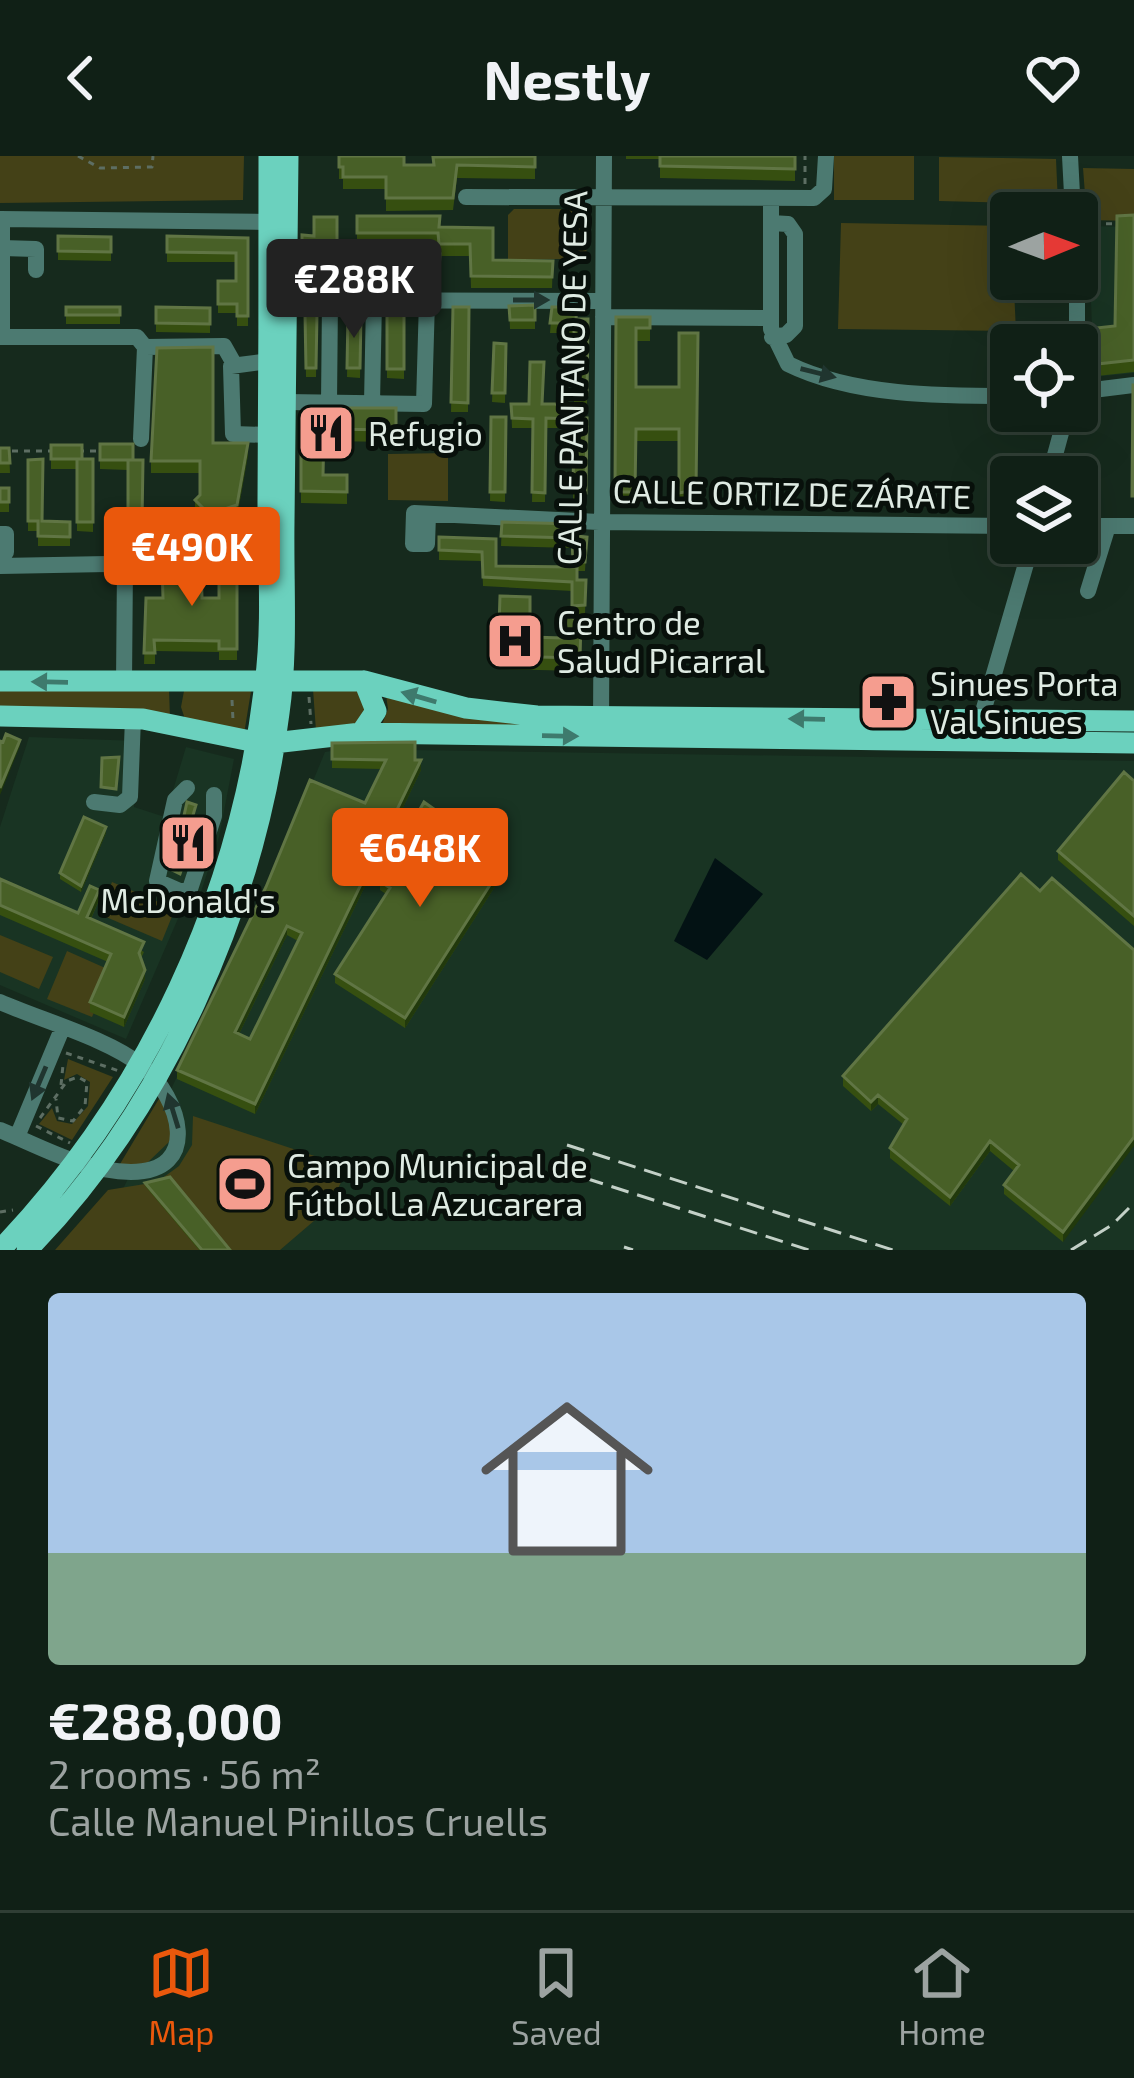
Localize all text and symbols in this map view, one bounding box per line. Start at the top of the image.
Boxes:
icon: back [48,45,114,111]
icon: heart [1020,45,1086,111]
text: Nestly [483,46,651,111]
street label: CALLE PANTANO DE YESA [548,190,594,566]
north arrow [990,192,1098,300]
map controls [990,192,1098,564]
pin: €288K [270,239,438,341]
text: €288K [293,254,415,301]
one-way arrow [513,290,551,310]
button: locate [990,324,1098,432]
one-way arrow [799,365,836,384]
restaurant icon: Refugio [295,402,357,464]
place label: Refugio [368,413,483,453]
button: layers [990,456,1098,564]
street label: CALLE ORTIZ DE ZÁRATE [612,470,972,516]
pin: €490K [108,507,276,609]
text: €490K [131,522,253,569]
place label: Centro de Salud Picarral [557,602,765,680]
hospital icon: Centro de Salud Picarral [484,610,546,672]
place label: Sinues Porta Val Sinues [930,663,1118,741]
pharmacy icon: Sinues Porta Val Sinues [857,671,919,733]
one-way arrow [30,673,68,692]
one-way arrow [400,686,437,705]
one-way arrow [787,710,825,729]
one-way arrow [542,727,580,746]
pin: €648K [336,808,504,910]
restaurant icon: McDonald's [157,812,219,874]
text: €648K [359,823,481,870]
place label: McDonald's [100,880,276,920]
one-way arrow [29,1065,48,1101]
one-way arrow [163,1093,181,1129]
place label: Campo Municipal de Fútbol La Azucarera [287,1145,588,1223]
sports icon: Campo Municipal de Fútbol La Azucarera [214,1153,276,1215]
icon: home [459,1371,675,1587]
text: €288,000 [48,1689,283,1750]
text: 2 rooms · 56 m² [48,1750,321,1797]
text: Calle Manuel Pinillos Cruells [48,1797,548,1844]
tab: Map [148,1940,215,2052]
tab: Saved [511,1940,602,2052]
tab: Home [898,1940,986,2052]

